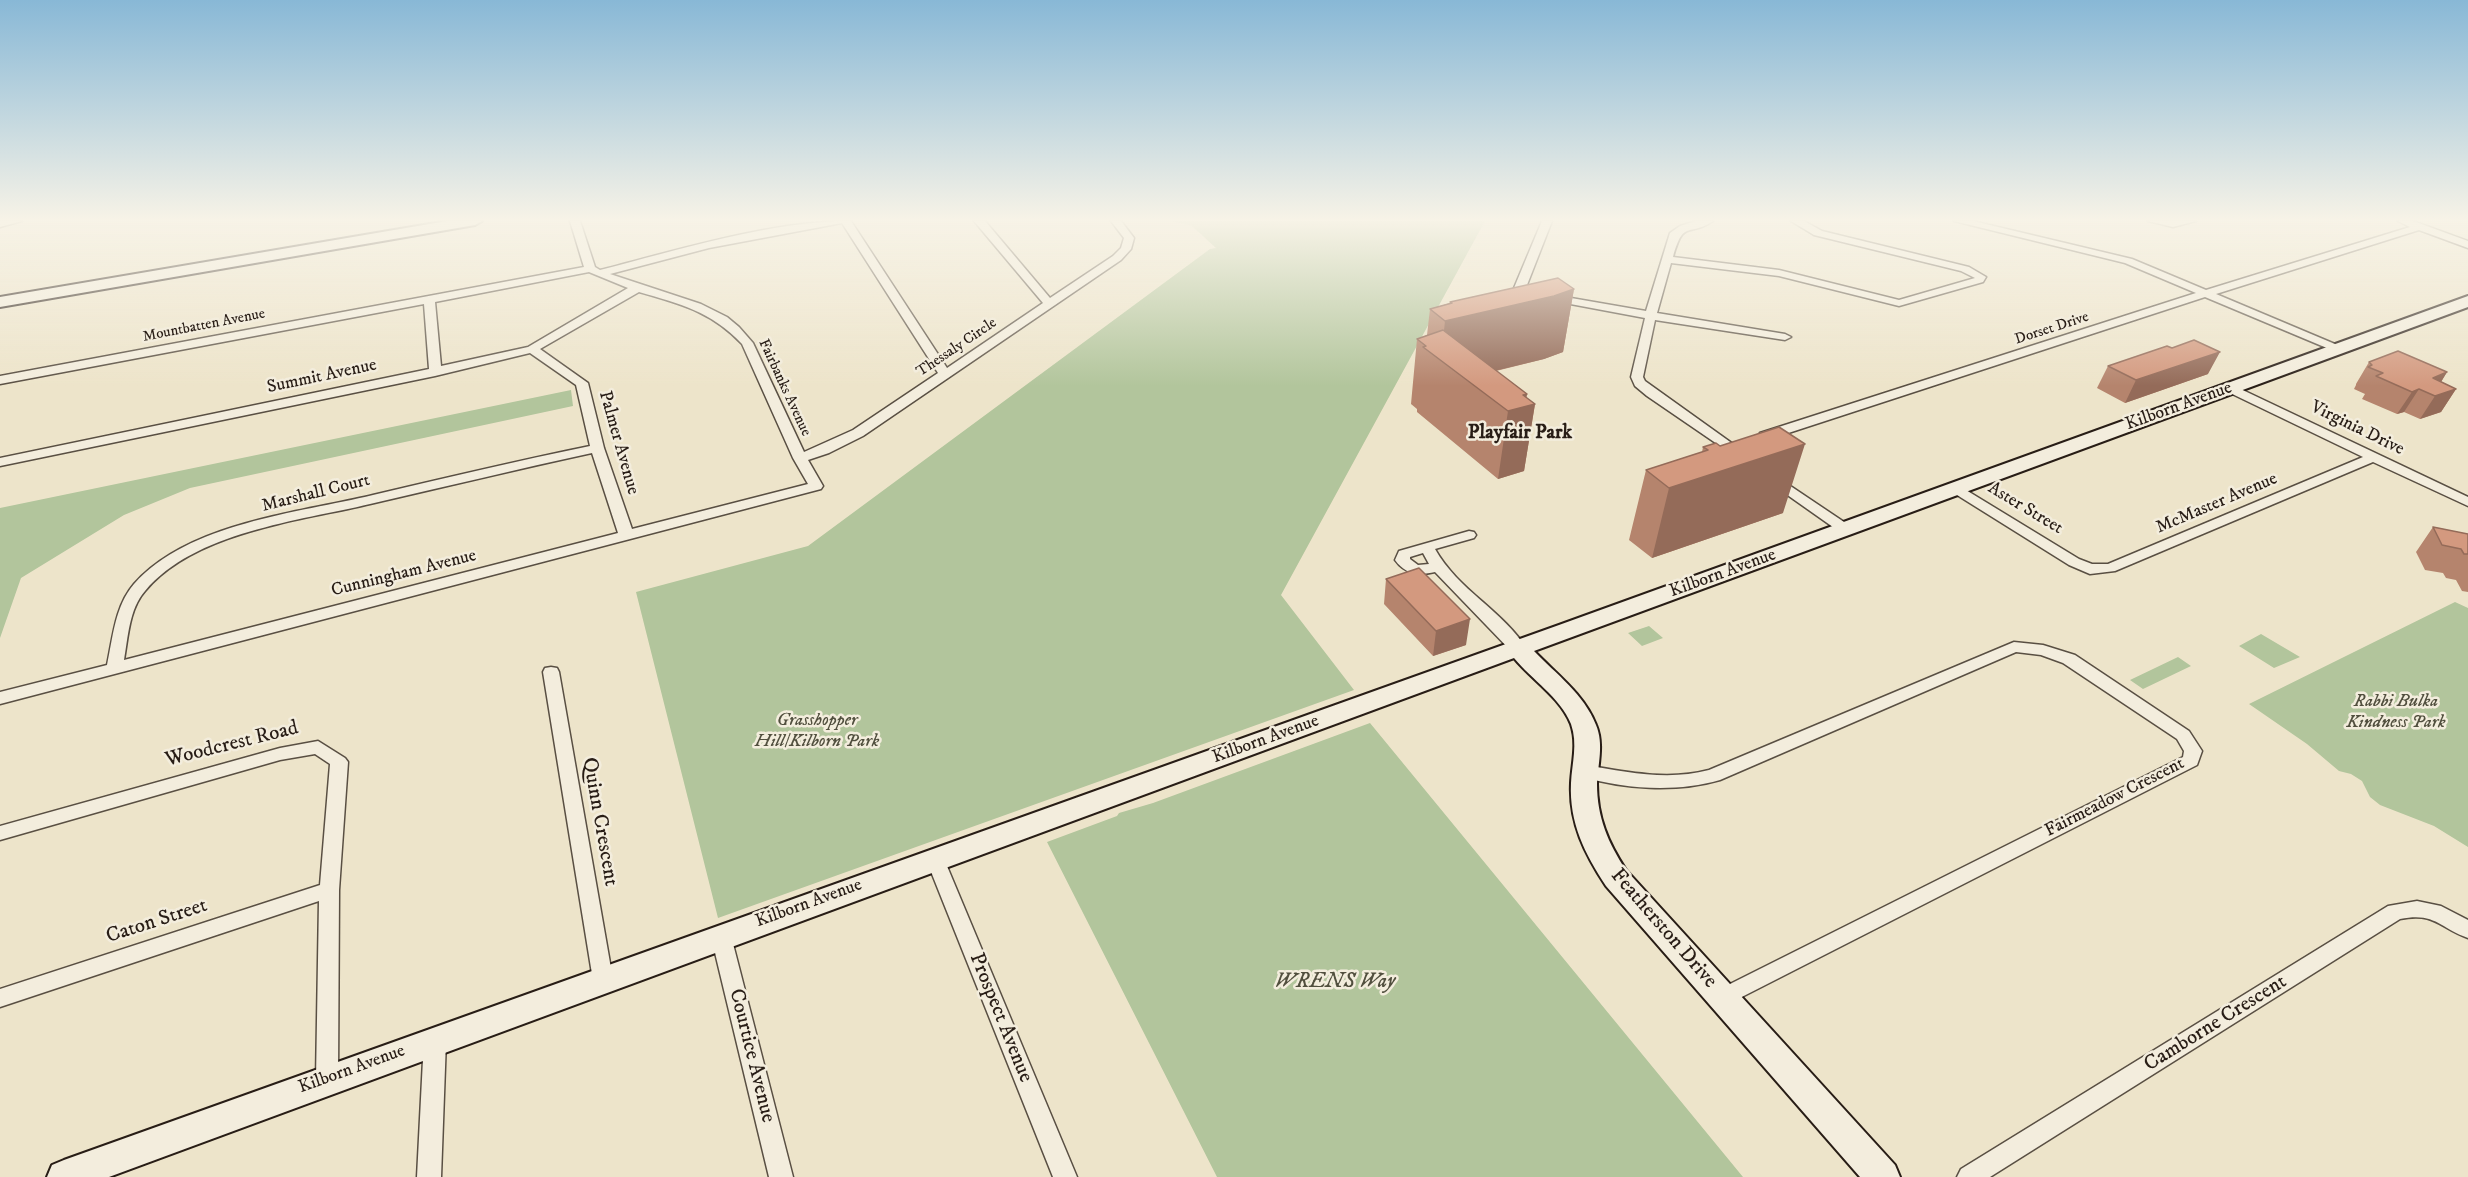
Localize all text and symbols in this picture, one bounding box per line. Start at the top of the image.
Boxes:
street label: Mountbatten Avenue [141,305,267,347]
street label: Dorset Drive [2013,309,2091,349]
street label: Thessaly Circle [913,315,1001,381]
street label: Fairbanks Avenue [754,337,814,439]
street label: Summit Avenue [265,355,379,399]
street label: Kilborn Avenue [2123,378,2235,436]
street label: Palmer Avenue [593,389,643,497]
street label: Virginia Drive [2307,397,2407,461]
district label: Playfair Park [1468,422,1572,446]
street label: McMaster Avenue [2153,469,2281,539]
street label: Marshall Court [260,470,372,518]
street label: Aster Street [1984,478,2066,540]
street label: Kilborn Avenue [1667,545,1779,603]
street label: Cunningham Avenue [329,546,479,602]
park label: Rabbi Bulka Kindness Park [2346,691,2446,734]
park label: Grasshopper Hill/Kilborn Park [755,710,879,752]
street label: Kilborn Avenue [1210,711,1322,769]
street label: Woodcrest Road [163,716,301,774]
street label: Fairmeadow Crescent [2042,754,2188,842]
street label: Quinn Crescent [575,756,623,888]
street label: Featherston Drive [1604,864,1722,994]
street label: Kilborn Avenue [753,875,865,933]
street label: Caton Street [103,894,211,950]
street label: Prospect Avenue [963,950,1037,1086]
park label: WRENS Way [1275,970,1395,996]
street label: Camborne Crescent [2140,970,2292,1078]
street label: Courtice Avenue [722,986,780,1126]
street label: Kilborn Avenue [296,1041,408,1099]

